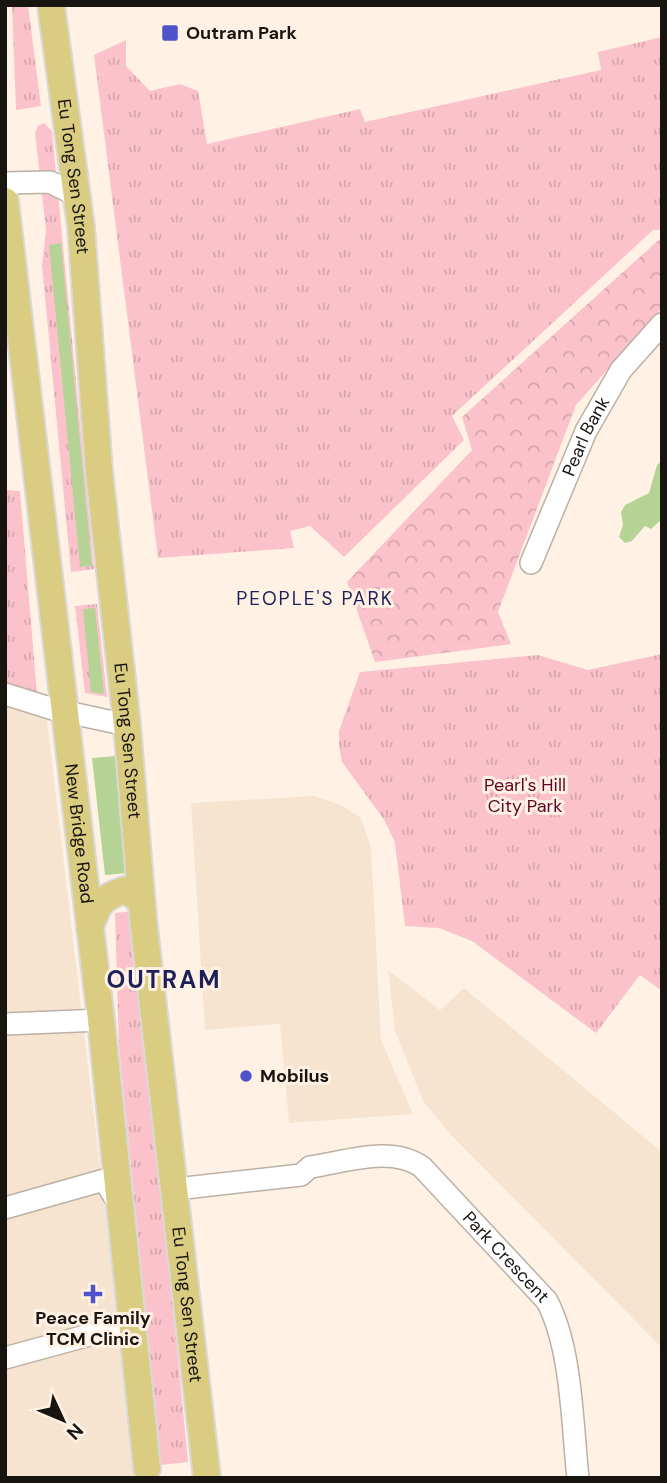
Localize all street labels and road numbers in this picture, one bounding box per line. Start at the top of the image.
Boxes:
street label: Eu Tong Sen Street [52,97,95,255]
street label: Pearl Bank [557,392,615,480]
street label: Eu Tong Sen Street [108,662,147,820]
street label: New Bridge Road [59,762,99,905]
street label: Park Crescent [457,1206,555,1308]
street label: Eu Tong Sen Street [166,1225,208,1384]

